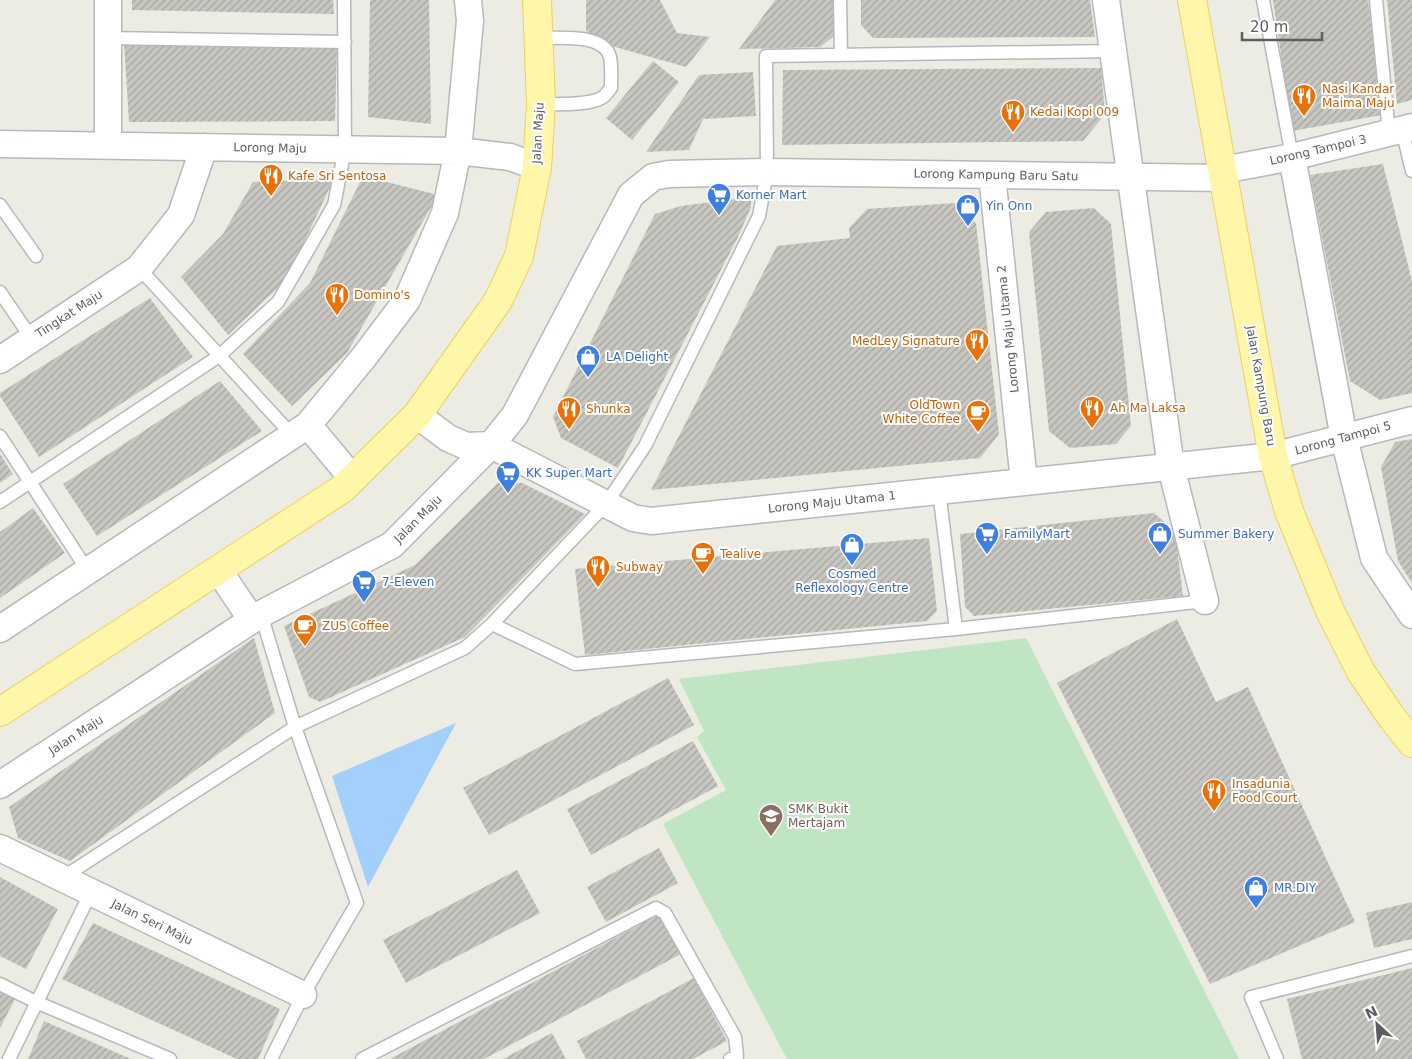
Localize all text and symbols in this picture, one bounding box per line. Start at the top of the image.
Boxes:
scale bar [1242,10,1322,42]
text: 20 m [1250,18,1288,36]
place label: Nasi Kandar Maima Maju [1322,82,1395,110]
restaurant icon: Nasi Kandar Maima Maju [1291,83,1317,117]
restaurant icon: Kedai Kopi 009 [1000,99,1026,133]
street label: Jalan Maju [529,102,547,165]
place label: Kedai Kopi 009 [1030,105,1119,119]
street label: Lorong Tampoi 3 [1268,132,1368,168]
street label: Lorong Maju [233,140,307,156]
restaurant icon: Kafe Sri Sentosa [258,163,284,197]
street label: Lorong Kampung Baru Satu [913,167,1079,183]
place label: Kafe Sri Sentosa [288,169,386,183]
supermarket icon: Korner Mart [706,182,732,216]
place label: Korner Mart [736,188,807,202]
shop icon: Yin Onn [955,193,981,227]
place label: Yin Onn [985,199,1032,213]
street label: Lorong Maju Utama 2 [994,264,1022,394]
restaurant icon: Domino's [324,282,350,316]
street label: Tingkat Maju [32,287,105,341]
place label: Domino's [354,288,410,302]
street label: Jalan Kampung Baru [1243,324,1278,447]
restaurant icon: MedLey Signature [964,328,990,362]
place label: MedLey Signature [852,334,960,348]
shop icon: LA Delight [575,344,601,378]
place label: LA Delight [606,350,668,364]
restaurant icon: Ah Ma Laksa [1079,395,1105,429]
restaurant icon: Shunka [556,396,582,430]
place label: OldTown White Coffee [883,398,960,426]
cafe icon: OldTown White Coffee [965,399,991,433]
place label: Ah Ma Laksa [1110,401,1186,415]
place label: Shunka [586,402,631,416]
street label: Lorong Tampoi 5 [1293,418,1393,458]
supermarket icon: KK Super Mart [495,460,521,494]
place label: KK Super Mart [526,466,612,480]
street label: Lorong Maju Utama 1 [767,488,897,516]
street label: Jalan Maju [391,492,445,546]
supermarket icon: FamilyMart [974,521,1000,555]
shop icon: Summer Bakery [1147,521,1173,555]
place label: FamilyMart [1004,527,1070,541]
place label: Summer Bakery [1178,527,1274,541]
shop icon: Cosmed Reflexology Centre [839,532,865,566]
cafe icon: Tealive [690,541,716,575]
place label: Tealive [719,547,761,561]
restaurant icon: Subway [585,554,611,588]
place label: Subway [616,560,663,574]
place label: Cosmed Reflexology Centre [795,567,909,595]
supermarket icon: 7-Eleven [351,569,377,603]
place label: 7-Eleven [382,575,434,589]
cafe icon: ZUS Coffee [292,613,318,647]
place label: ZUS Coffee [322,619,389,633]
street label: Jalan Maju [45,712,106,758]
place label: Insadunia Food Court [1232,777,1298,805]
restaurant icon: Insadunia Food Court [1201,778,1227,812]
place label: SMK Bukit Mertajam [788,802,849,830]
school or university icon: SMK Bukit Mertajam [758,803,784,837]
shop icon: MR.DIY [1243,875,1269,909]
place label: MR.DIY [1274,881,1317,895]
street label: Jalan Seri Maju [108,896,195,948]
north arrow [1352,999,1402,1049]
text: N [1363,1003,1380,1022]

